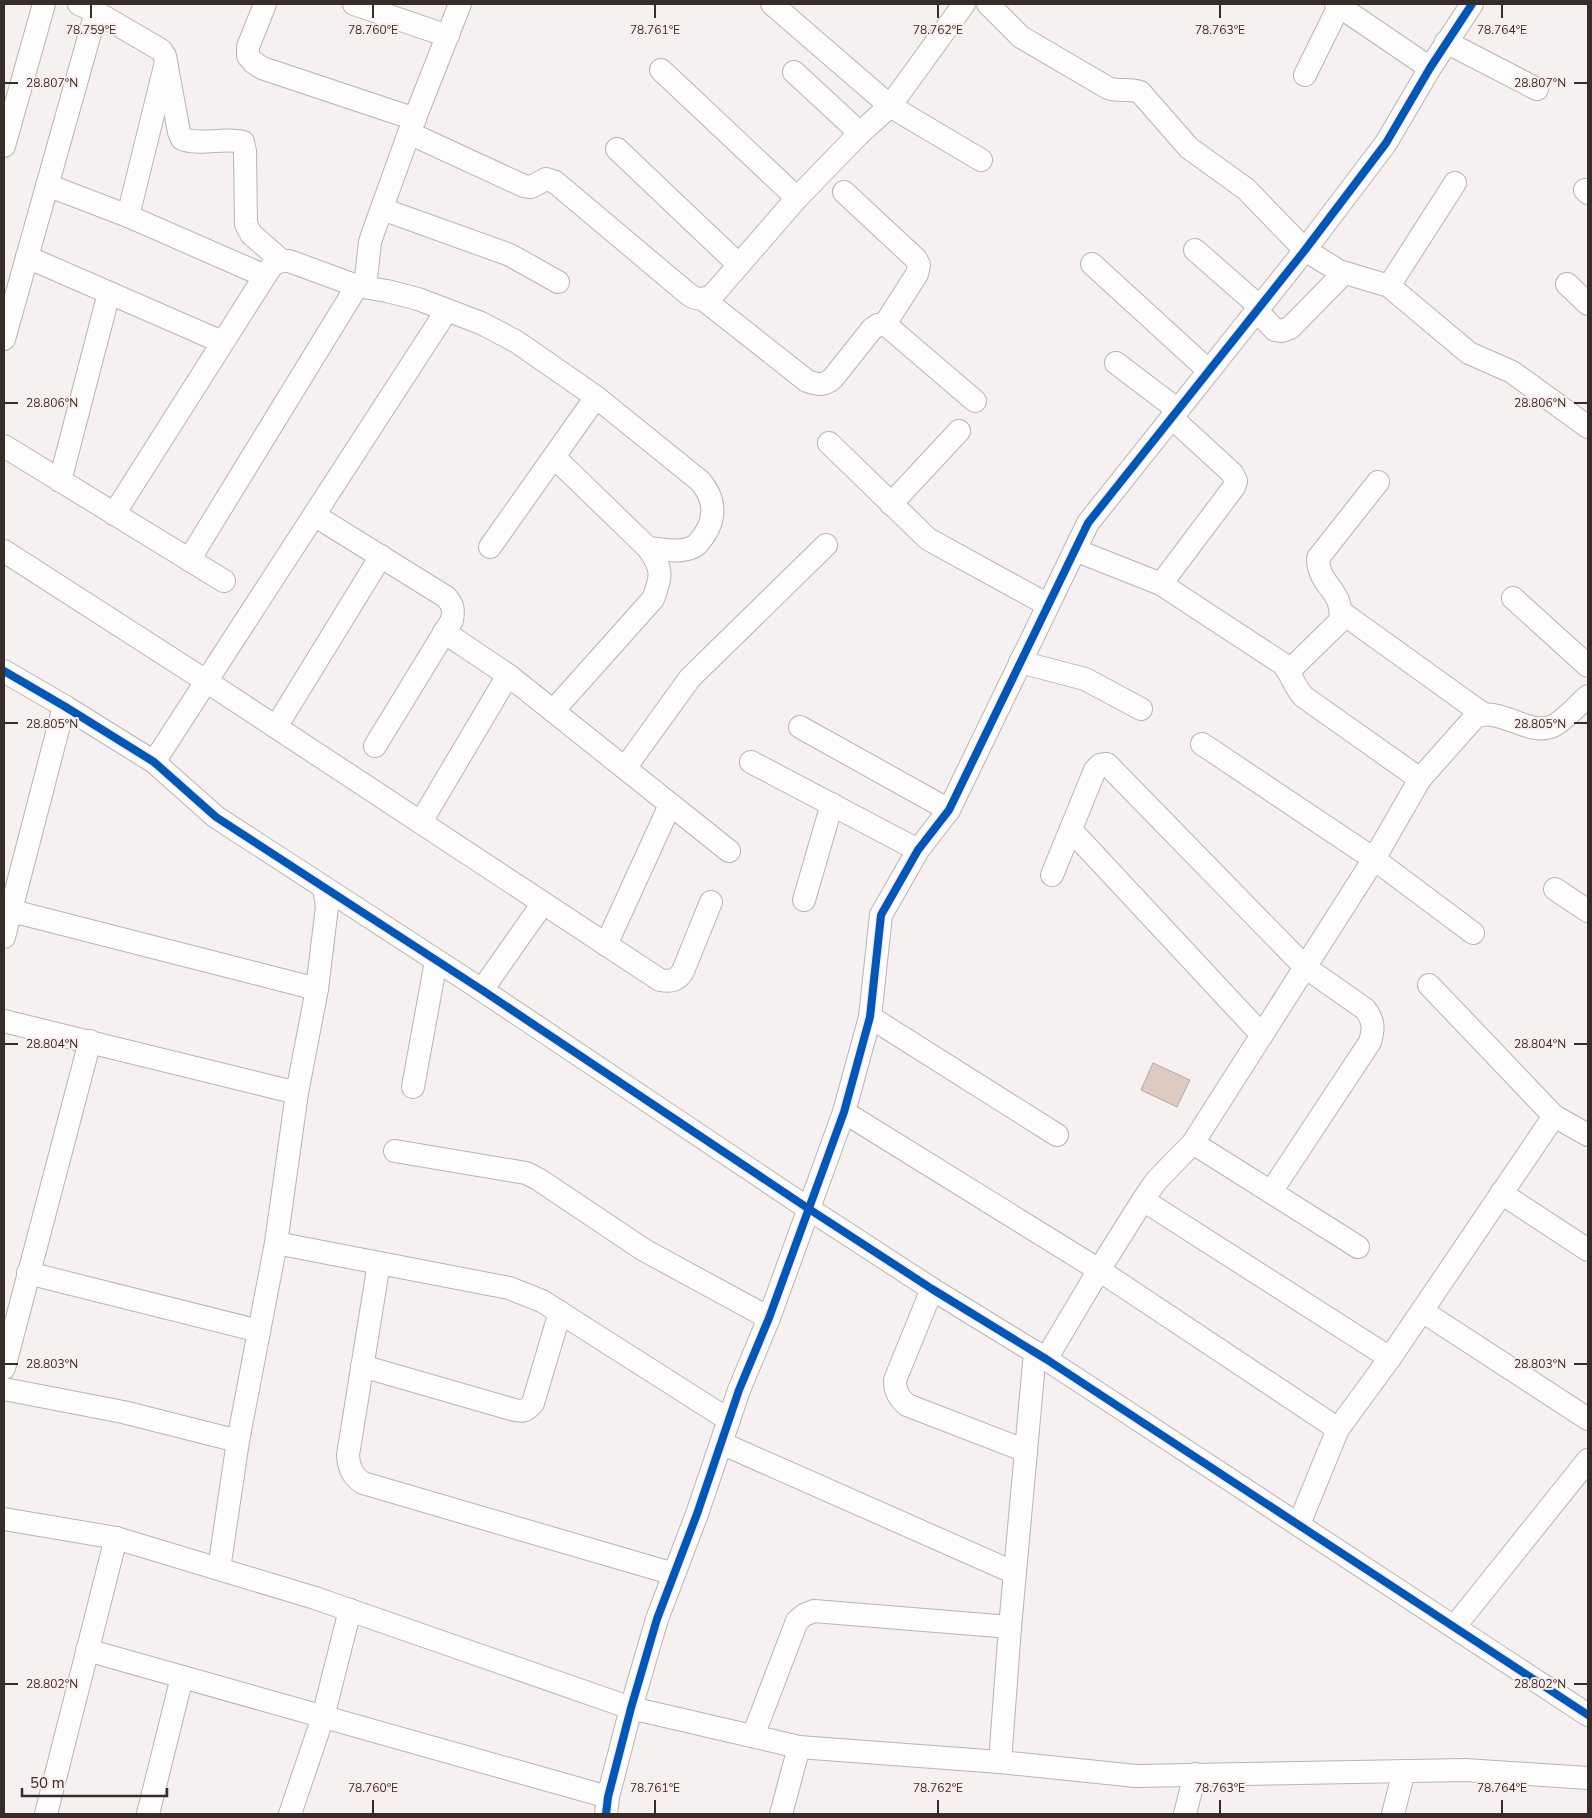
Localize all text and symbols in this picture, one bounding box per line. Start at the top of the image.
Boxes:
text: 78.759°E [66,22,116,38]
text: 78.760°E [348,22,398,38]
text: 78.761°E [630,22,680,38]
text: 78.762°E [913,22,963,38]
text: 78.763°E [1195,22,1245,38]
text: 78.764°E [1477,22,1527,38]
text: 28.807°N [26,75,78,91]
text: 28.807°N [1514,75,1566,91]
text: 28.806°N [26,395,78,411]
text: 28.806°N [1514,395,1566,411]
text: 28.805°N [26,716,78,732]
text: 28.805°N [1514,716,1566,732]
text: 28.804°N [26,1036,78,1052]
text: 28.804°N [1514,1036,1566,1052]
text: 28.803°N [26,1356,78,1372]
text: 28.803°N [1514,1356,1566,1372]
text: 28.802°N [26,1676,78,1692]
text: 28.802°N [1514,1676,1566,1692]
scale bar [22,1766,168,1798]
text: 50 m [30,1773,65,1793]
text: 78.760°E [348,1780,398,1796]
text: 78.761°E [630,1780,680,1796]
text: 78.762°E [913,1780,963,1796]
text: 78.763°E [1195,1780,1245,1796]
text: 78.764°E [1477,1780,1527,1796]

